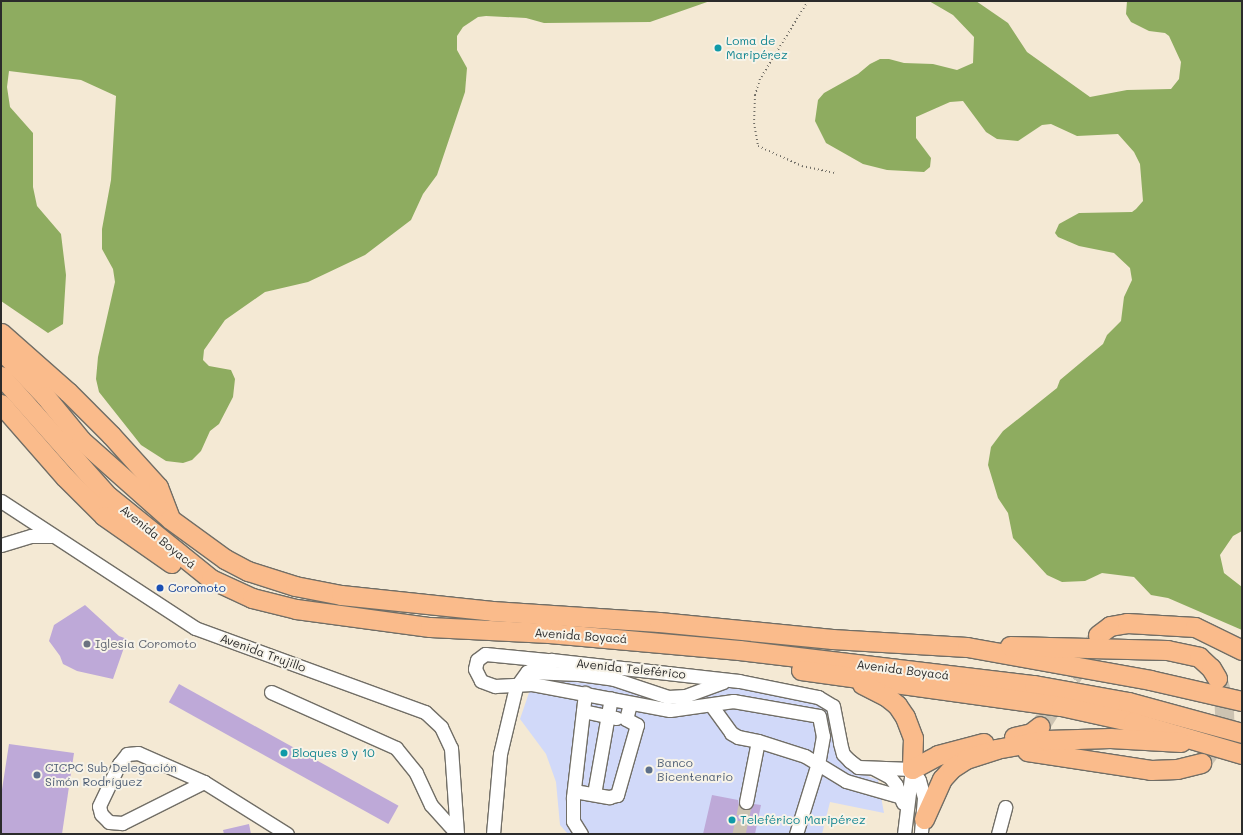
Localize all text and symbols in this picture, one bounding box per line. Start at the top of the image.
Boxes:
place label: Loma de Maripérez [726,34,788,62]
marker: Loma de Maripérez [713,43,723,53]
street label: Avenida Boyacá [117,502,199,572]
place label: Coromoto [168,581,226,595]
marker: Coromoto [155,583,165,593]
street label: Avenida Boyacá [534,626,628,646]
street label: Avenida Trujillo [218,631,308,675]
place label: Iglesia Coromoto [95,637,196,651]
marker: Iglesia Coromoto [82,639,92,649]
street label: Avenida Teleférico [575,656,687,682]
street label: Avenida Boyacá [856,657,950,683]
place label: Bloques 9 y 10 [292,746,375,760]
marker: Bloques 9 y 10 [279,748,289,758]
place label: Banco Bicentenario [657,756,733,784]
place label: CICPC Sub Delegación Simón Rodríguez [45,761,177,789]
marker: Banco Bicentenario [644,765,654,775]
marker: CICPC Sub Delegación Simón Rodríguez [32,770,42,780]
place label: Teleférico Maripérez [740,813,866,827]
marker: Teleférico Maripérez [727,815,737,825]

